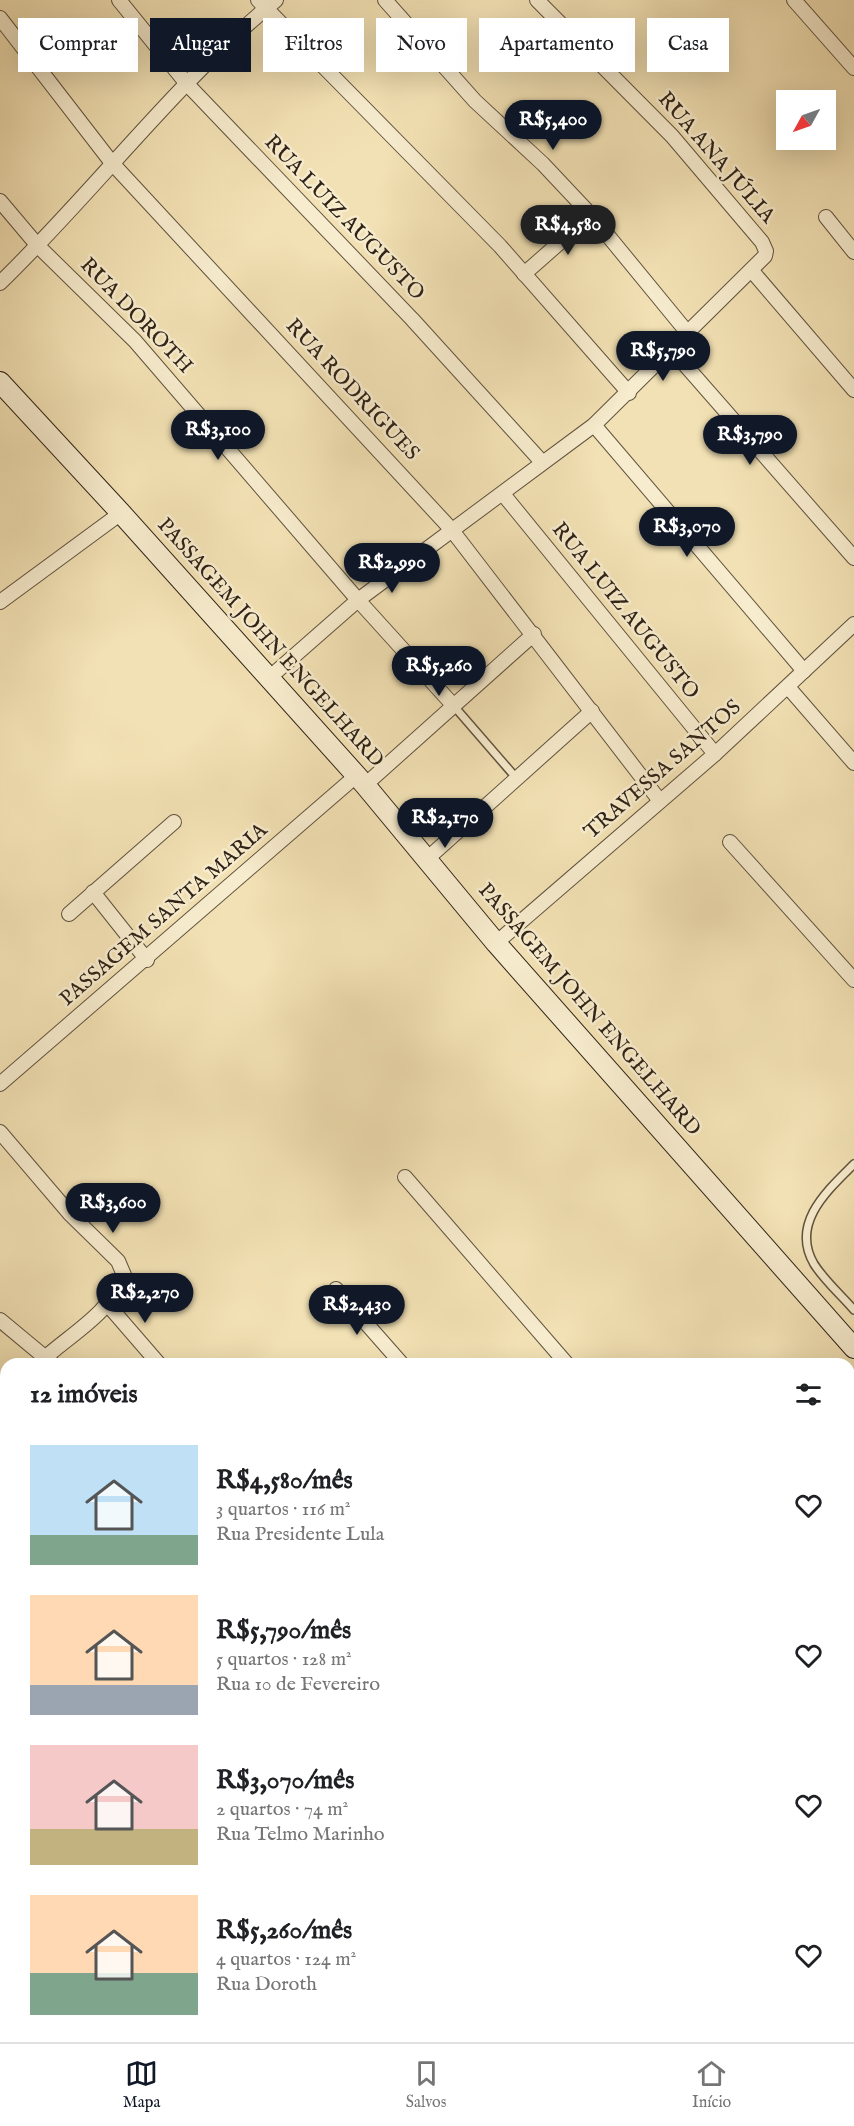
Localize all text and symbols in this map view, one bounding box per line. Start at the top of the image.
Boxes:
chip: Comprar [18,18,138,72]
chip: Alugar [150,18,251,72]
chip: Filtros [263,18,364,72]
chip: Novo [376,18,467,72]
chip: Apartamento [479,18,635,72]
chip: Casa [647,18,729,72]
street label: RUA ANA JÚLIA [651,86,781,230]
north arrow [776,90,836,150]
map controls [776,90,836,150]
pin: R$5,400 [498,100,608,151]
text: R$5,400 [519,107,587,132]
street label: RUA LUIZ AUGUSTO [258,130,430,306]
pin: R$4,580 [513,205,623,256]
text: R$4,580 [535,212,601,237]
street label: RUA DOROTH [74,252,198,380]
street label: RUA RODRIGUES [279,313,425,467]
pin: R$5,790 [608,331,718,382]
text: R$5,790 [630,338,696,363]
pin: R$3,100 [163,410,273,461]
pin: R$3,790 [695,415,805,466]
text: R$3,100 [185,417,251,442]
text: R$3,790 [717,422,783,447]
pin: R$3,070 [632,507,742,558]
street label: PASSAGEM JOHN ENGELHARD [151,513,389,773]
text: R$3,070 [653,514,721,539]
street label: RUA LUIZ AUGUSTO [545,517,705,705]
pin: R$2,990 [337,543,447,594]
text: R$2,990 [358,550,426,575]
pin: R$5,260 [384,646,494,697]
text: R$5,260 [406,653,472,678]
street label: TRAVESSA SANTOS [579,694,747,846]
pin: R$2,170 [390,798,500,849]
text: R$2,170 [411,805,479,830]
street label: PASSAGEM SANTA MARIA [55,817,274,1013]
street label: PASSAGEM JOHN ENGELHARD [472,878,706,1142]
pin: R$3,600 [58,1183,168,1234]
text: R$3,600 [79,1190,147,1215]
pin: R$2,270 [90,1273,200,1324]
text: R$2,270 [110,1280,180,1305]
pin: R$2,430 [302,1285,412,1336]
text: R$2,430 [323,1292,391,1317]
text: 12 imóveis [30,1378,138,1411]
icon: filters [792,1378,825,1411]
text: R$4,580/mês [216,1464,353,1497]
icon: home [78,1469,150,1541]
icon: heart [792,1489,825,1522]
text: 3 quartos · 116 m² [216,1497,351,1522]
text: Rua Presidente Lula [216,1522,384,1547]
text: R$5,790/mês [216,1614,351,1647]
icon: home [78,1619,150,1691]
icon: heart [792,1639,825,1672]
text: 5 quartos · 128 m² [216,1647,352,1672]
text: Rua 10 de Fevereiro [216,1672,380,1697]
text: R$3,070/mês [216,1764,354,1797]
icon: home [78,1769,150,1841]
icon: heart [792,1789,825,1822]
text: 2 quartos · 74 m² [216,1797,348,1822]
text: Rua Telmo Marinho [216,1822,385,1847]
text: R$5,260/mês [216,1914,352,1947]
icon: home [78,1919,150,1991]
icon: heart [792,1939,825,1972]
text: 4 quartos · 124 m² [216,1947,356,1972]
text: Rua Doroth [216,1972,317,1997]
tab: Mapa [123,2057,160,2113]
tab: Salvos [406,2057,446,2113]
tab: Início [692,2057,731,2113]

